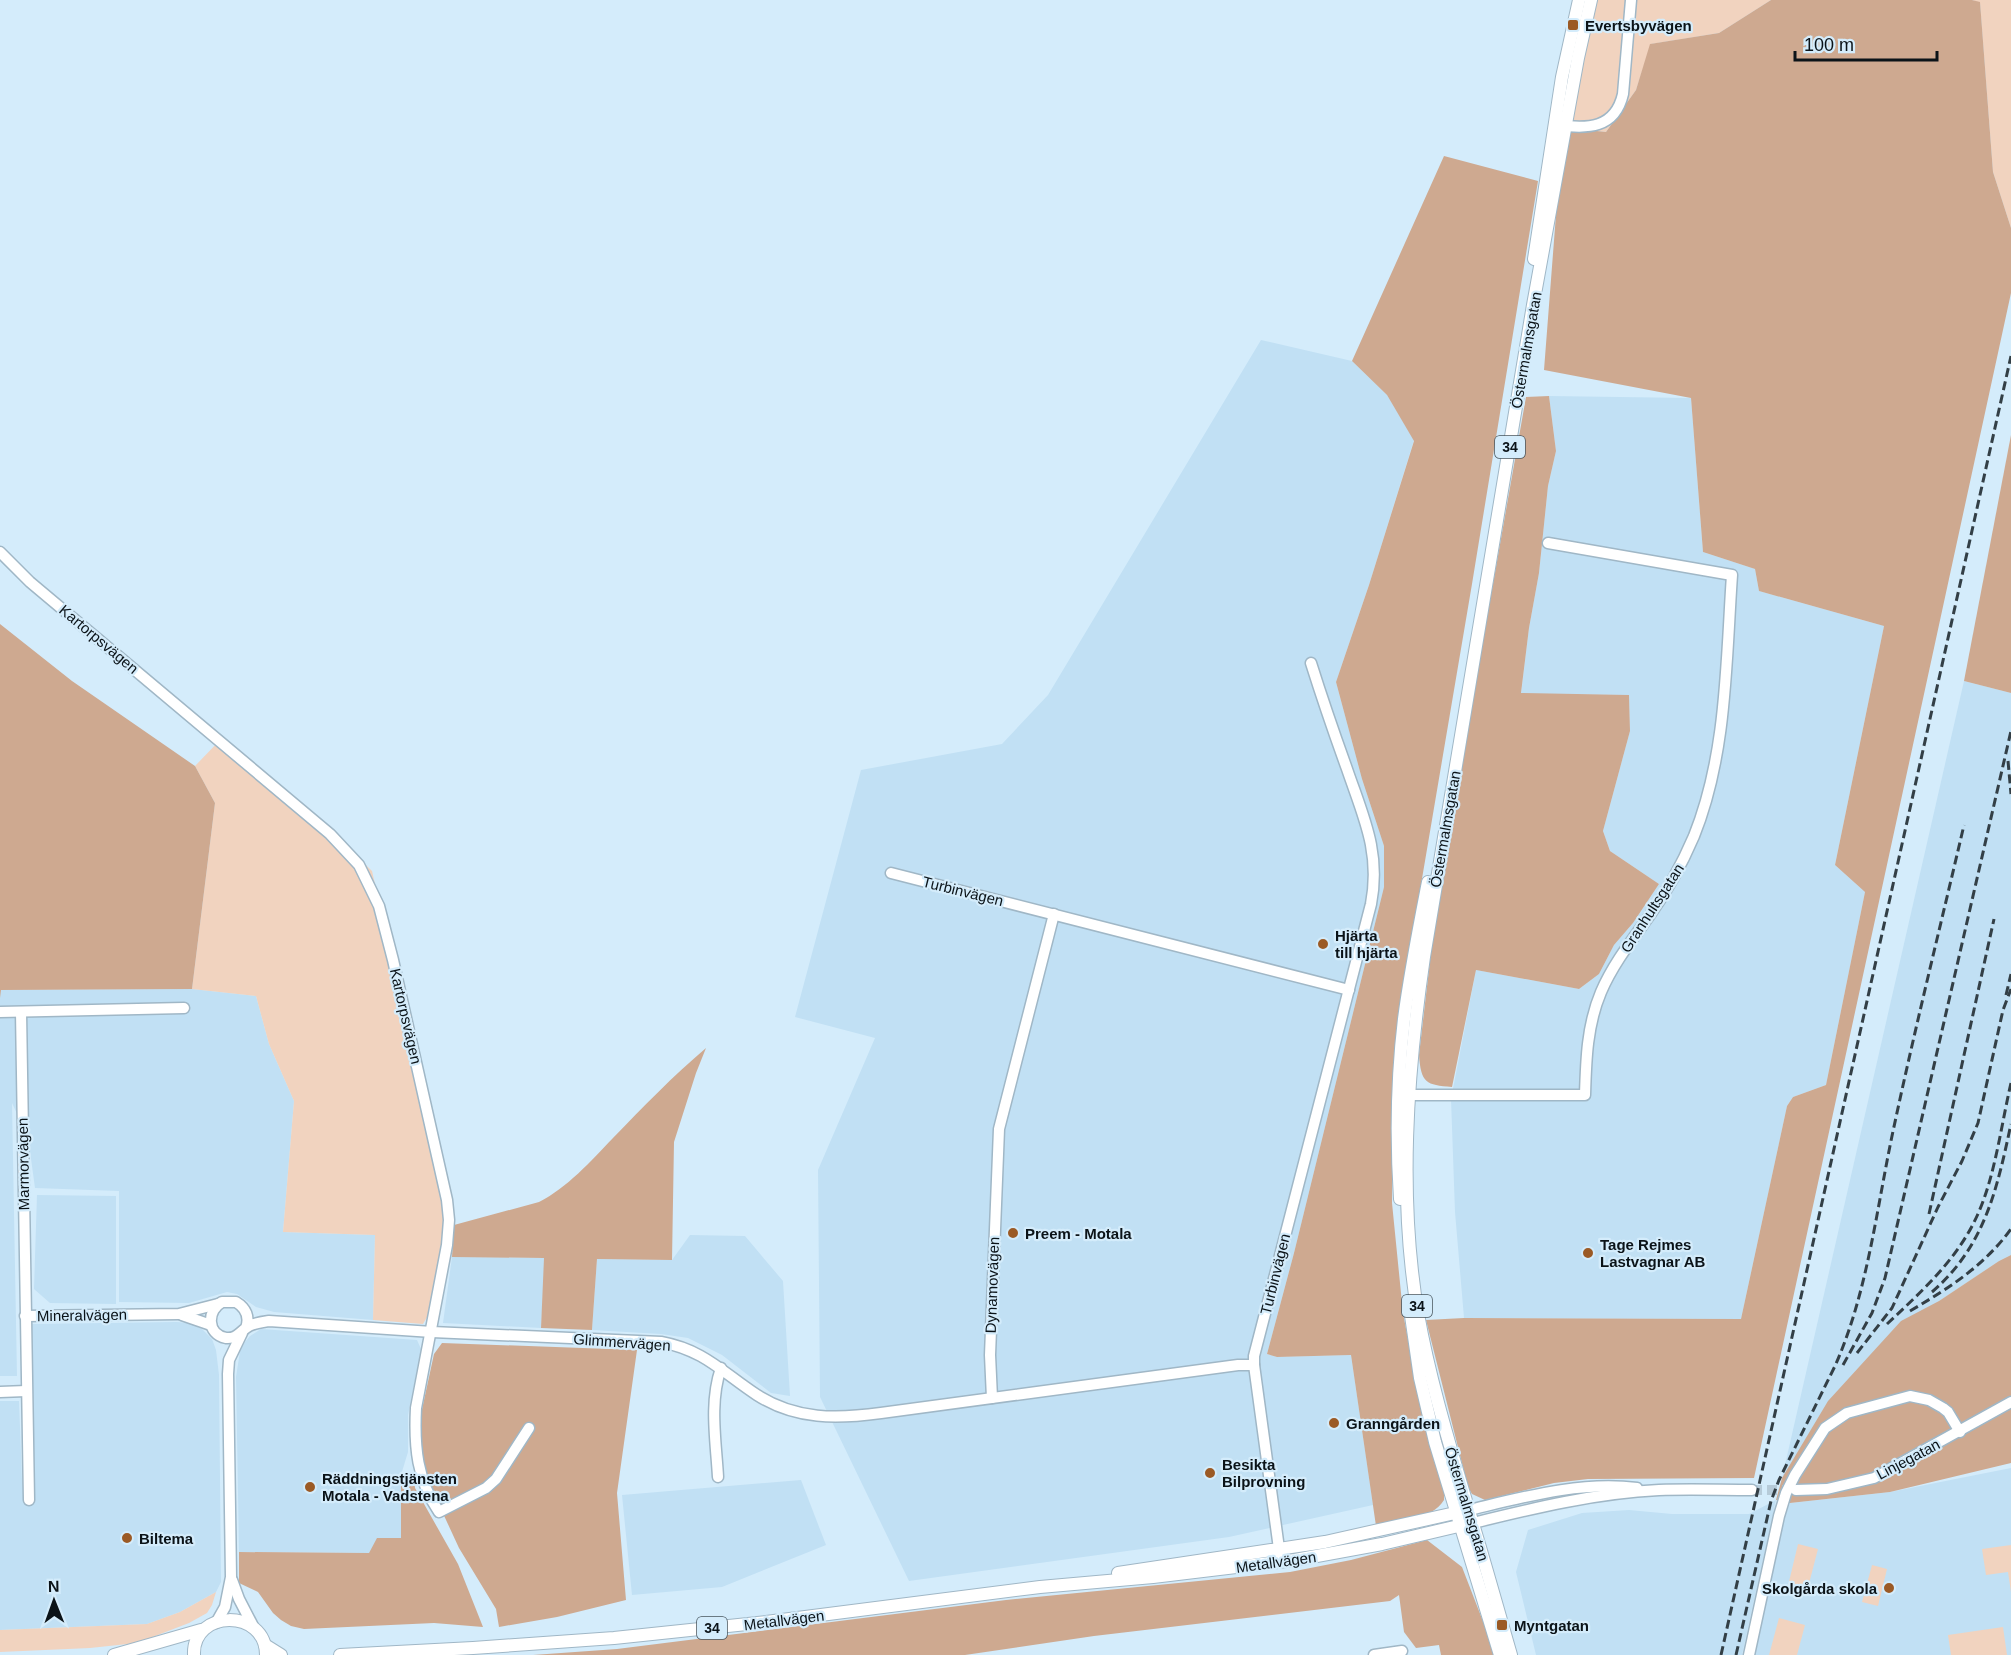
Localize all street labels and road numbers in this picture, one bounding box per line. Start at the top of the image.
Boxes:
street label: Östermalmsgatan [1507,290,1545,410]
road number: 34 [1495,436,1525,458]
street label: Kartorpsvägen [56,601,142,677]
street label: Östermalmsgatan [1426,769,1464,889]
street label: Granhultsgatan [1617,860,1687,956]
street label: Turbinvägen [921,873,1005,909]
street label: Kartorpsvägen [387,967,425,1065]
street label: Marmorvägen [14,1118,32,1210]
street label: Turbinvägen [1257,1232,1293,1316]
street label: Dynamovägen [982,1236,1002,1334]
road number: 34 [1402,1295,1432,1317]
street label: Mineralvägen [37,1306,127,1324]
street label: Glimmervägen [573,1330,671,1354]
street label: Linjegatan [1873,1435,1943,1483]
street label: Östermalmsgatan [1442,1445,1492,1563]
street label: Metallvägen [1235,1548,1317,1576]
street label: Metallvägen [743,1607,825,1633]
road number: 34 [697,1617,727,1639]

